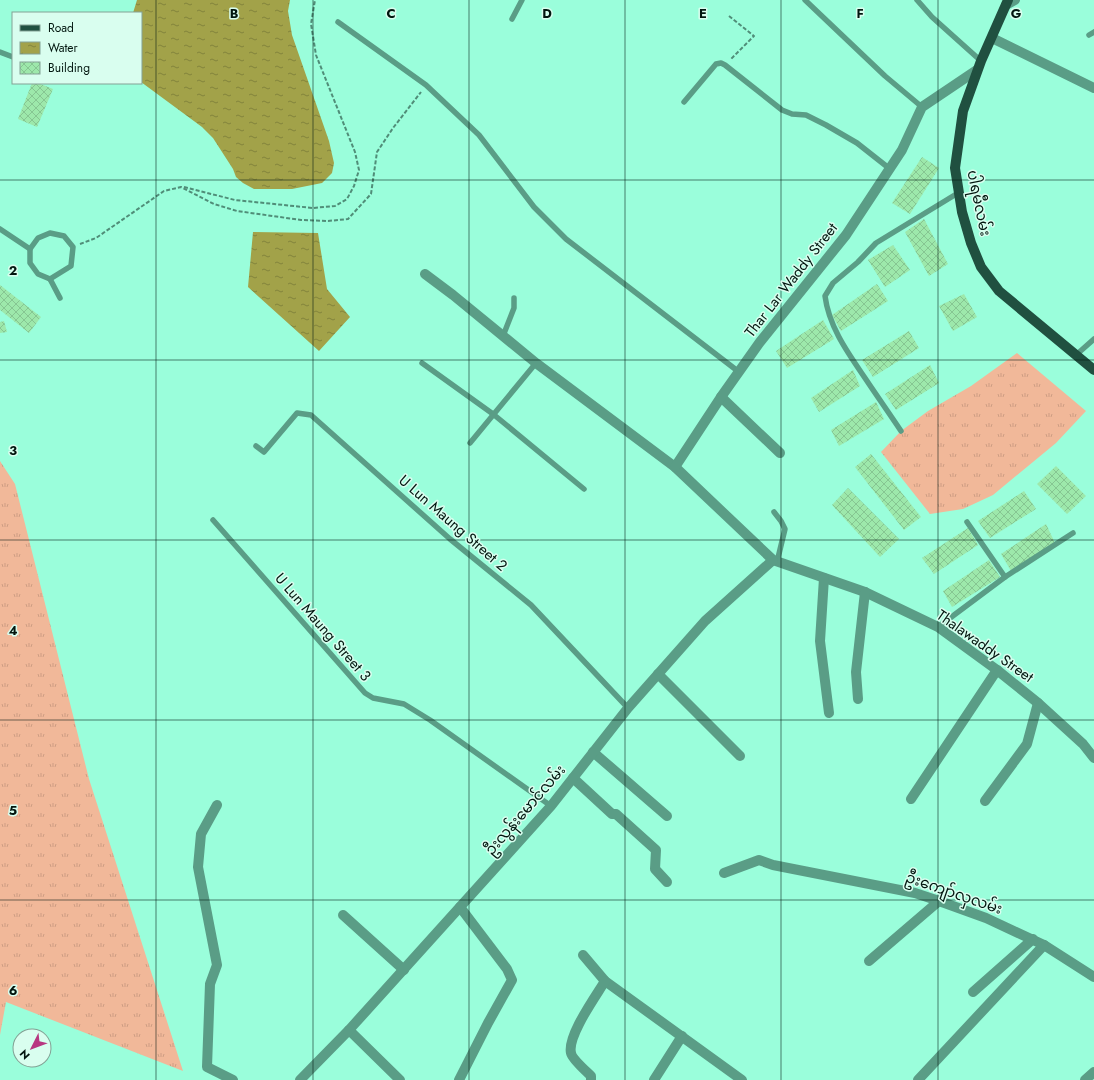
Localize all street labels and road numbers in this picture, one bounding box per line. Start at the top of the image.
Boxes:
street label: ပါရမီလမ်း [960,168,997,238]
street label: Thar Lar Waddy Street [739,218,843,342]
street label: U Lun Maung Street 2 [394,470,512,576]
street label: U Lun Maung Street 3 [270,568,376,686]
street label: Thalawaddy Street [932,604,1038,688]
street label: ဦးလွန်းမောင်လမ်း [479,760,571,861]
street label: ဦးကျော်လှလမ်း [902,866,1005,921]

